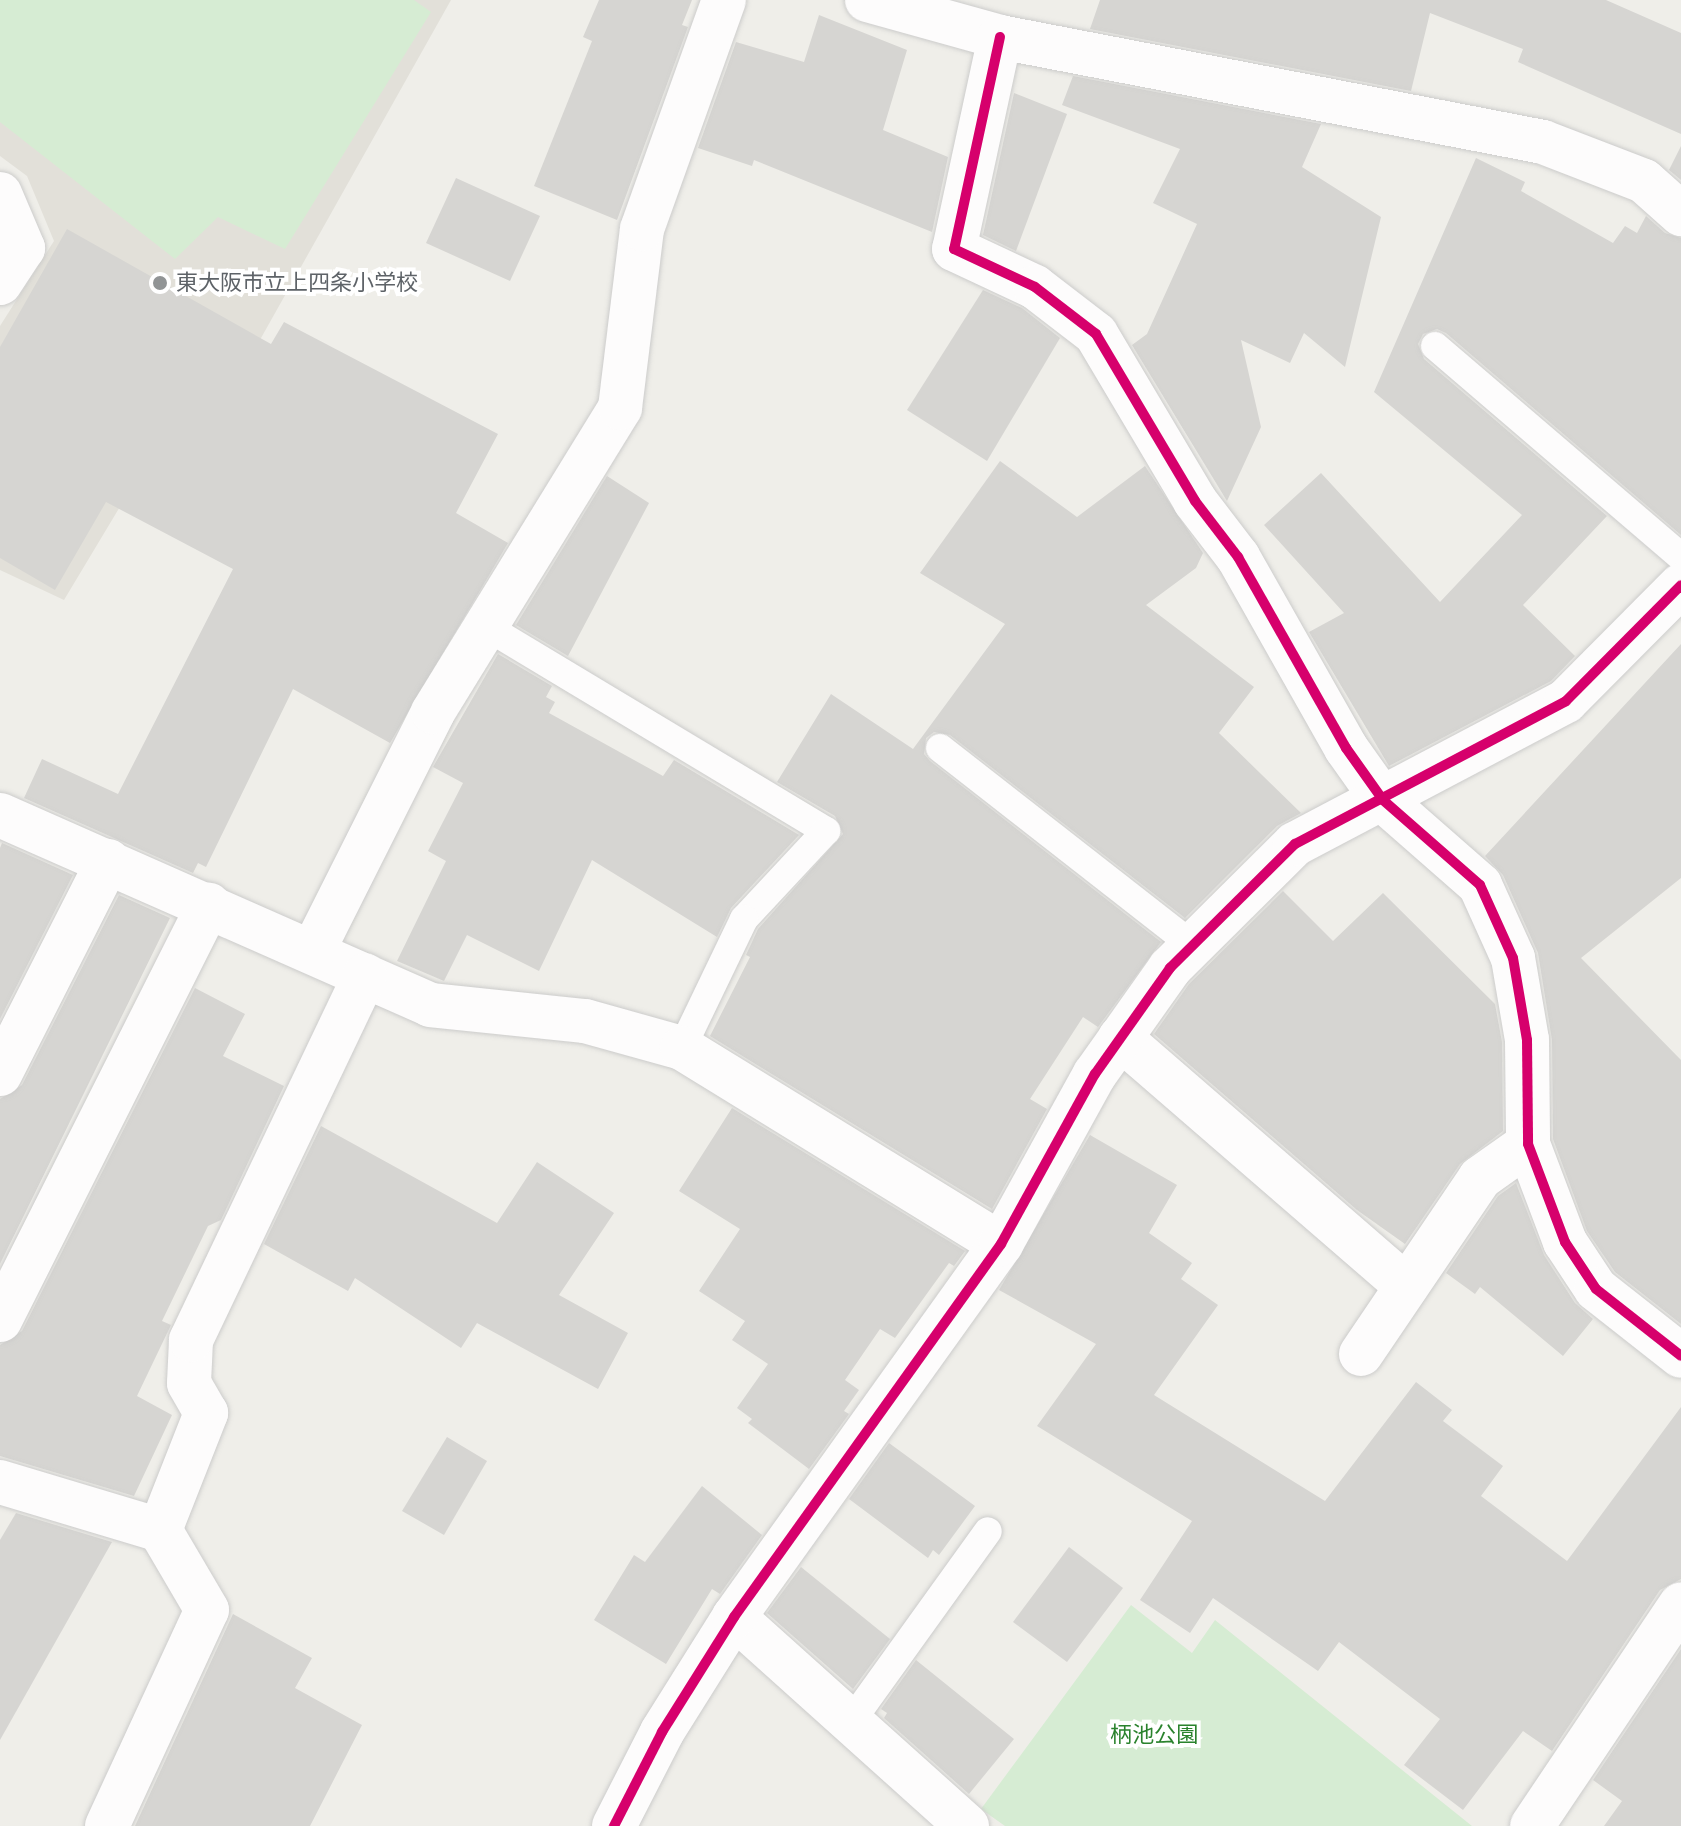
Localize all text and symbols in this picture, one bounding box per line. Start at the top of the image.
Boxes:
place label: 東大阪市立上四条小学校 [176,270,418,296]
marker: 東大阪市立上四条小学校 [151,274,169,292]
park label: 柄池公園 [1110,1722,1198,1748]

